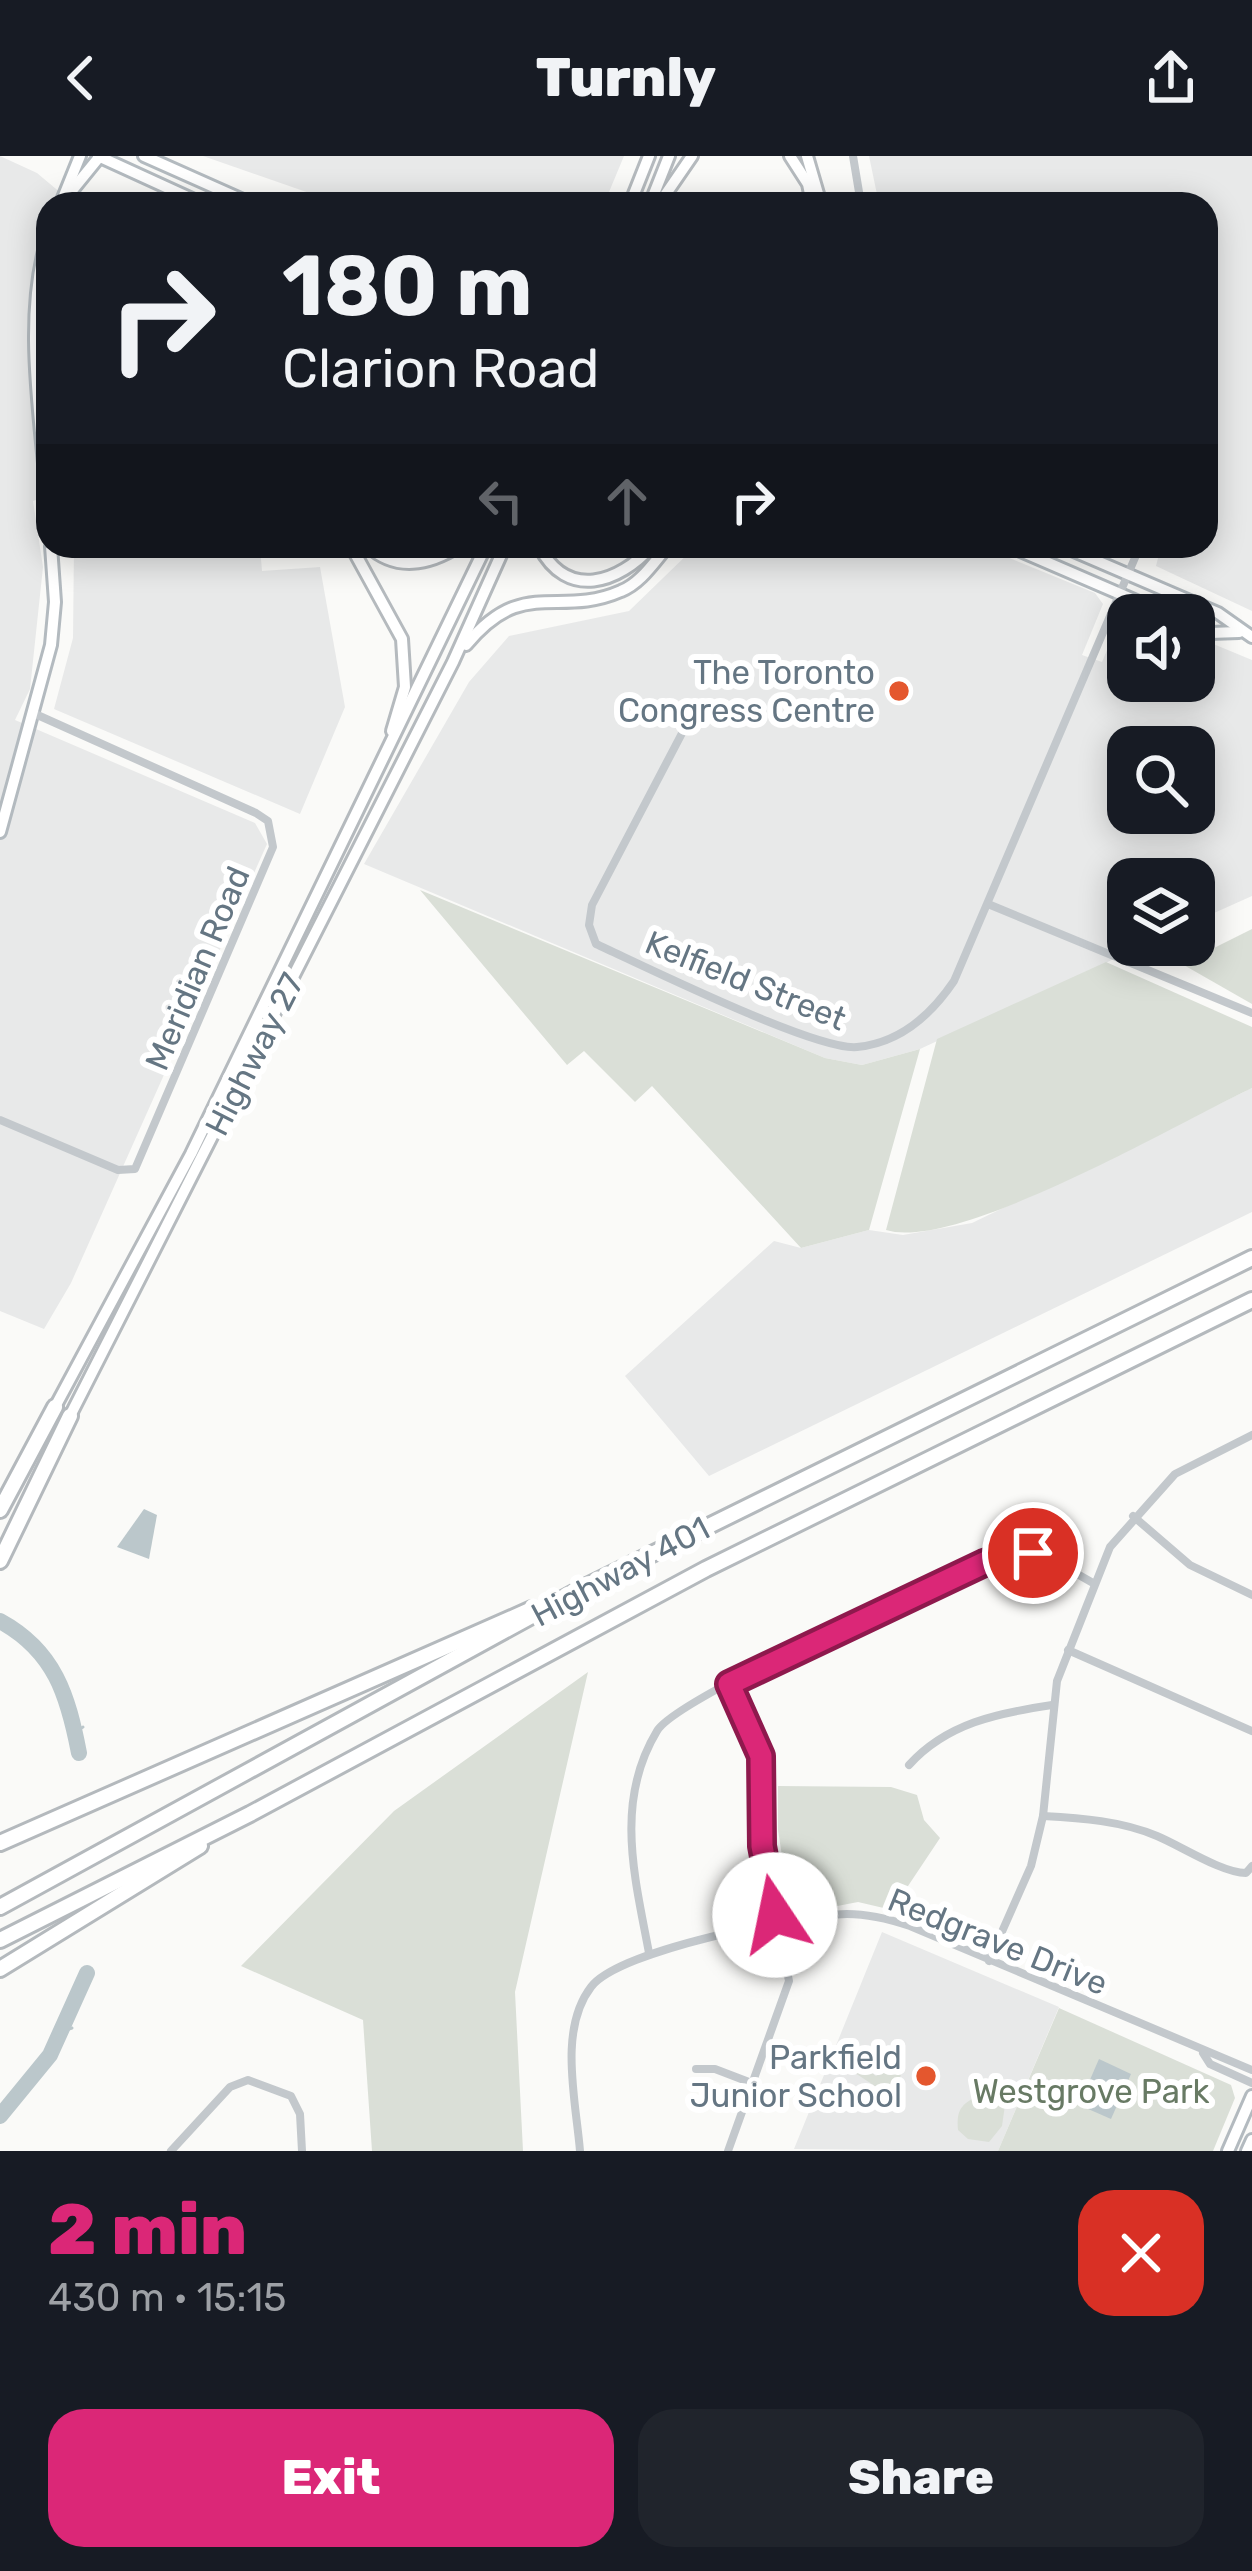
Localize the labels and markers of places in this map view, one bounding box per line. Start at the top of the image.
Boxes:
place label: The Toronto Congress Centre [618,653,875,730]
marker: The Toronto Congress Centre [886,678,912,704]
pin [982,1502,1084,1604]
place label: Parkfield Junior School [690,2038,902,2115]
marker: Parkfield Junior School [913,2063,939,2089]

